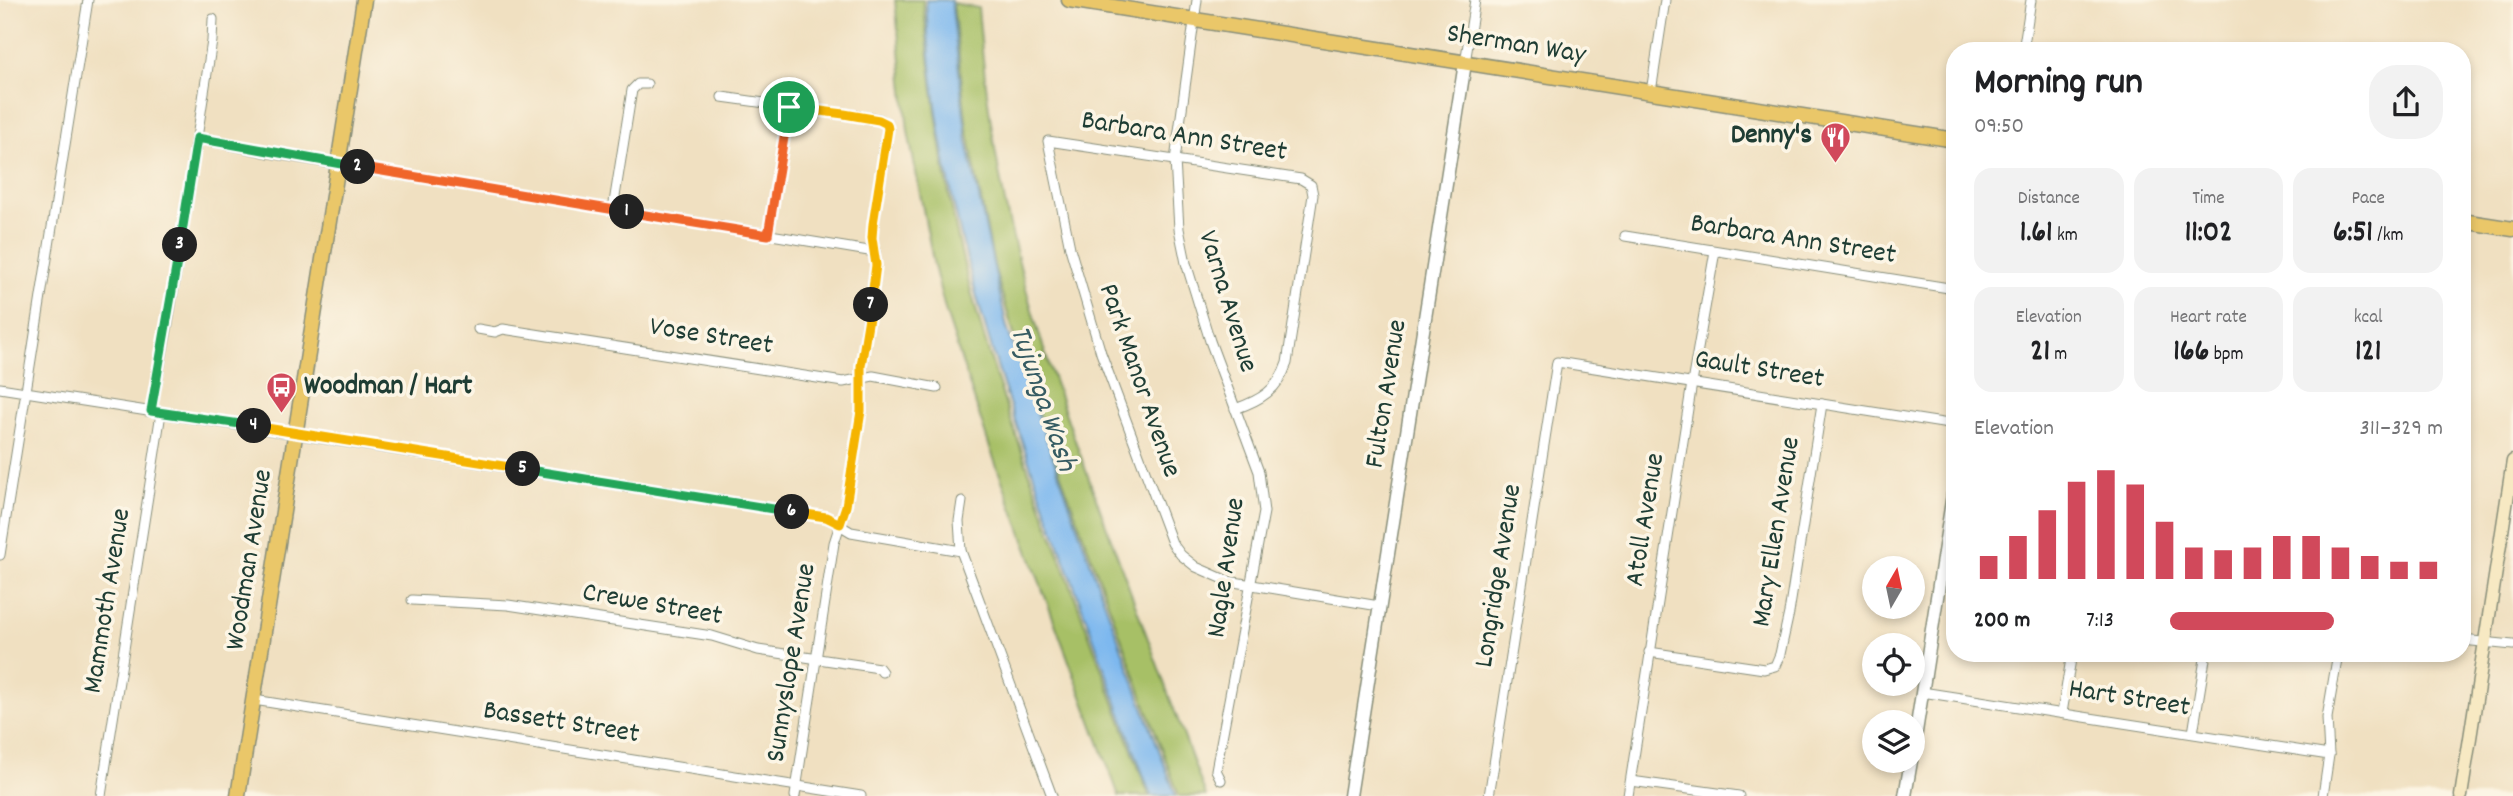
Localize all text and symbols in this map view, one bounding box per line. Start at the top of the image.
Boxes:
street label: Sherman Way [1444,15,1589,77]
text: Morning run [1974,57,2143,112]
button: share [2369,65,2443,139]
pin [759,77,819,137]
icon: arrive [770,88,808,126]
street label: Barbara Ann Street [1078,102,1290,174]
text: 09:50 [1974,111,2024,144]
place label: Denny's [1731,117,1812,157]
restaurant icon: Denny's [1818,120,1852,164]
pin: 2 [340,150,376,184]
text: 2 [353,153,362,180]
text: Distance [2018,186,2080,213]
text: Time [2192,186,2225,213]
text: Pace [2351,186,2385,213]
pin: 1 [610,194,644,230]
text: 1 [624,198,629,225]
street label: Barbara Ann Street [1687,205,1899,277]
text: 1.61 [2020,213,2053,256]
text: 11:02 [2185,213,2232,256]
text: 6:51 [2333,213,2373,256]
text: km [2053,223,2078,250]
text: /km [2373,223,2404,250]
street label: Varna Avenue [1186,226,1266,378]
pin: 3 [162,228,198,262]
text: 3 [175,231,184,258]
street label: Park Manor Avenue [1086,279,1190,483]
pin: 7 [854,288,888,322]
text: 7 [867,291,874,318]
text: Elevation [2016,305,2082,332]
text: Heart rate [2170,305,2247,332]
text: kcal [2354,305,2383,332]
street label: Vose Street [646,309,776,367]
street label: Fulton Avenue [1357,317,1419,471]
water label: Tujunga Wash [996,320,1086,479]
text: 21 [2030,332,2050,375]
text: 166 [2173,332,2209,375]
text: 121 [2355,332,2381,375]
street label: Gault Street [1691,341,1827,401]
text: m [2050,342,2067,369]
text: bpm [2209,342,2244,369]
place label: Woodman / Hart [304,368,473,408]
bus stop icon: Woodman / Hart [264,371,298,415]
pin: 4 [236,408,272,444]
text: 4 [250,412,257,439]
text: Elevation [1974,413,2054,446]
text: 311–329 m [2359,413,2443,446]
street label: Mary Ellen Avenue [1743,434,1813,630]
street label: Atoll Avenue [1617,450,1677,590]
pin: 5 [505,452,540,486]
text: 5 [518,455,527,482]
street label: Woodman Avenue [217,467,285,653]
street label: Longridge Avenue [1466,481,1534,671]
pin: 6 [774,494,810,530]
street label: Nagle Avenue [1198,495,1258,641]
text: 6 [787,498,796,525]
street label: Mammoth Avenue [75,506,143,696]
north arrow [1862,556,1925,620]
map controls [1862,556,1925,773]
street label: Sunnyslope Avenue [758,561,828,765]
street label: Crewe Street [579,574,725,638]
text: 200 m [1974,605,2030,638]
text: 7:13 [2086,605,2114,638]
button: locate [1862,633,1925,696]
street label: Hart Street [2065,671,2193,729]
street label: Bassett Street [480,692,642,756]
button: layers [1862,710,1925,773]

